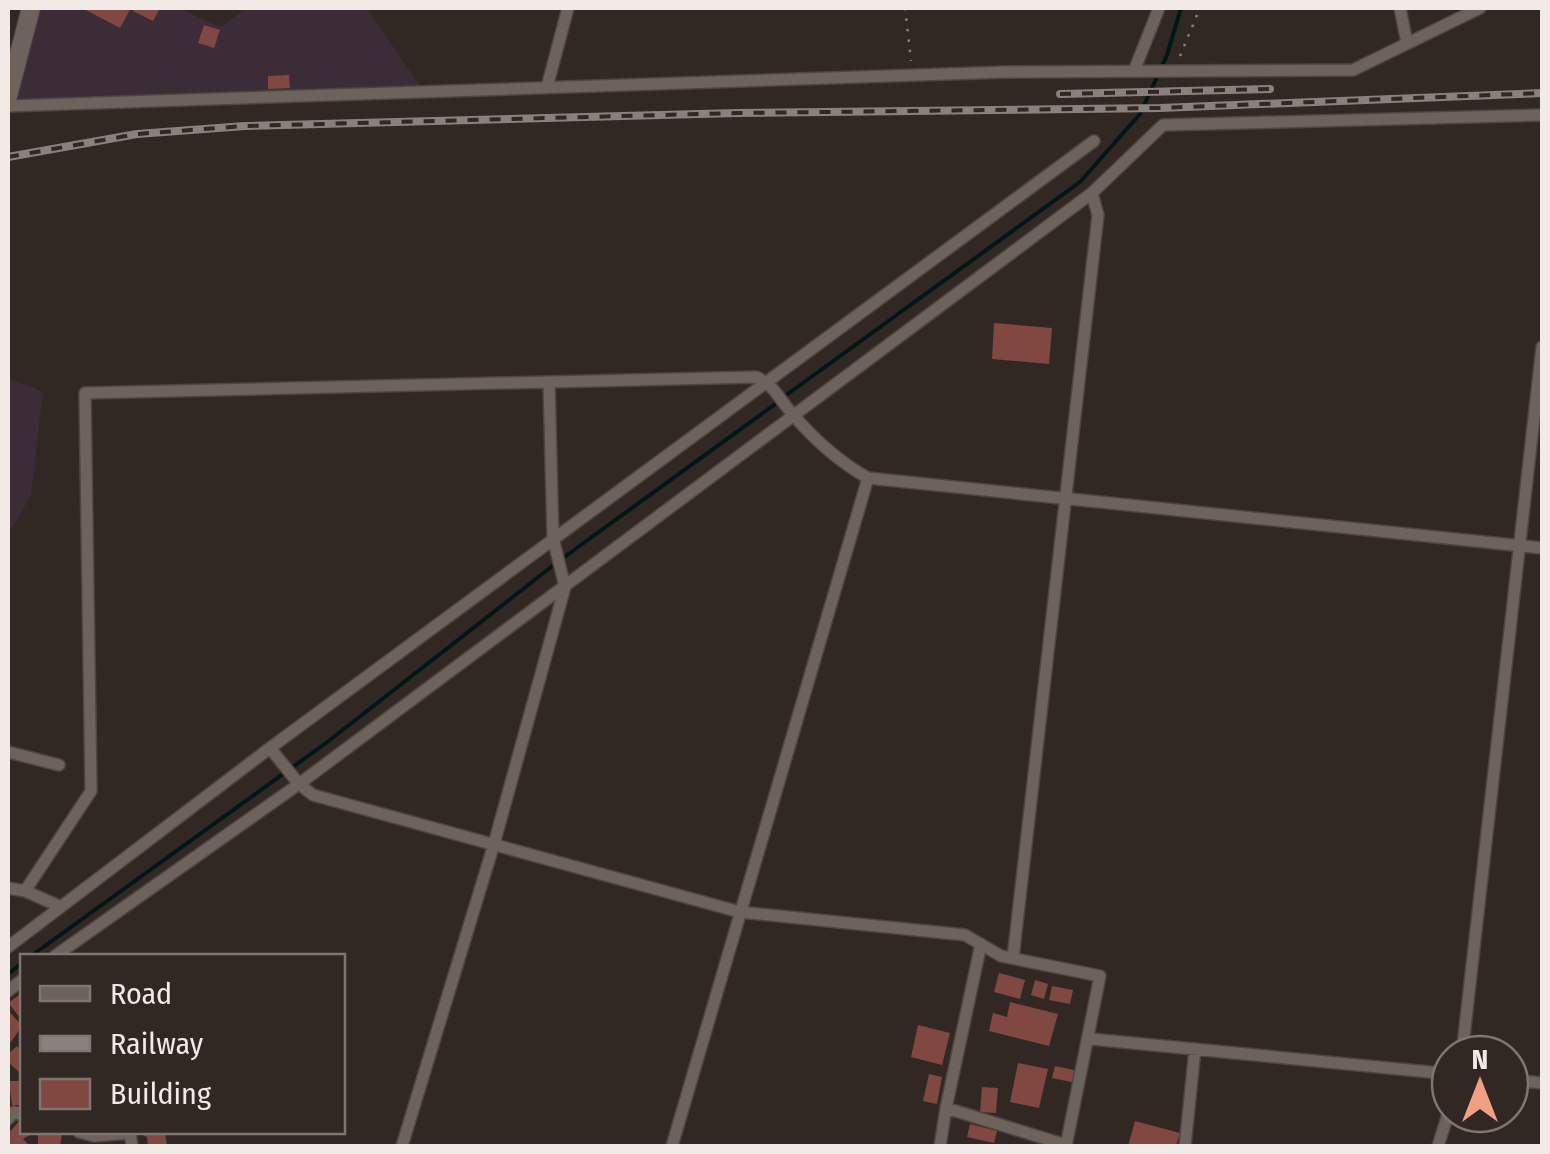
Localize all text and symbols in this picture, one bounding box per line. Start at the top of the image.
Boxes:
legend [20,954,345,1134]
text: Road [110,976,172,1012]
text: Railway [110,1026,204,1062]
north arrow [1430,1034,1530,1134]
text: N [1472,1043,1488,1076]
text: Building [110,1076,212,1112]

